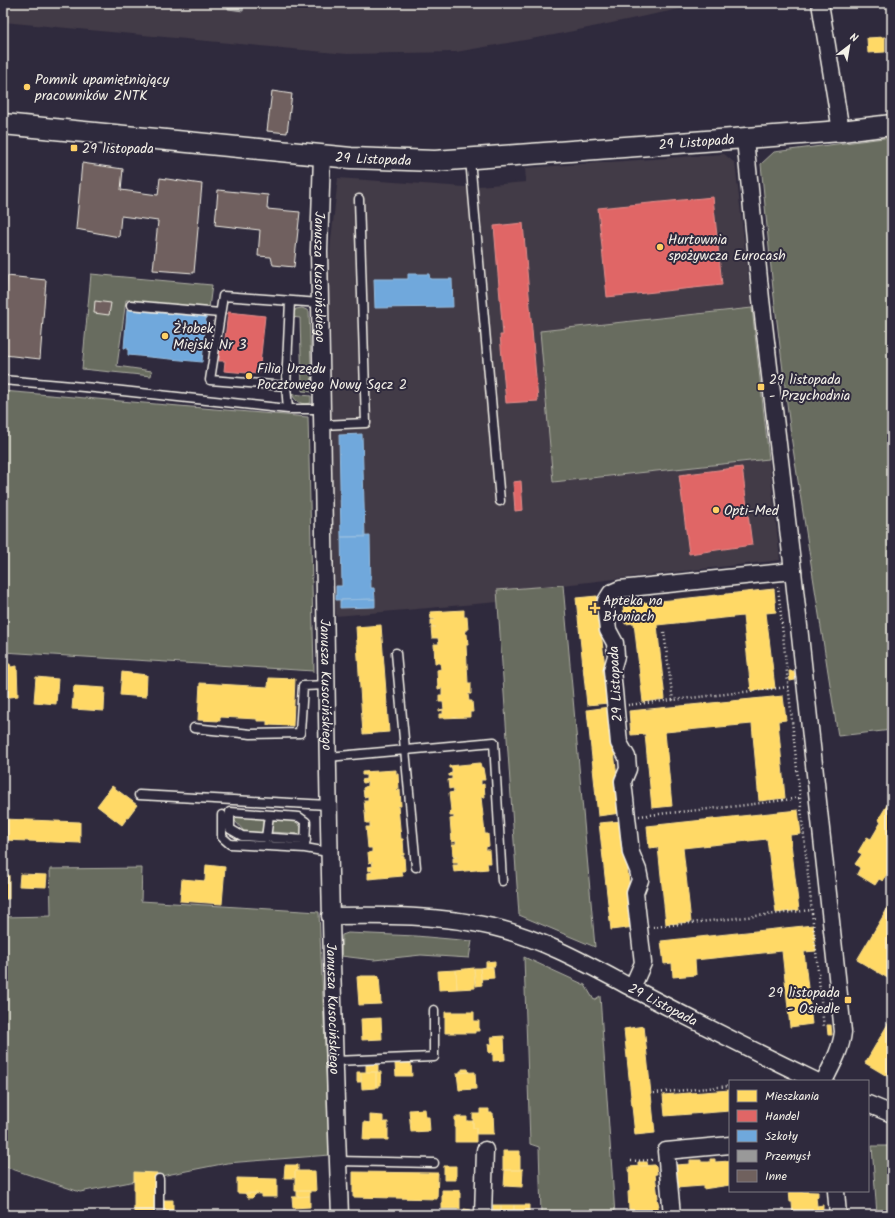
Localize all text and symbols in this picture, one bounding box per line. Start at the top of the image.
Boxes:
north arrow [829,26,869,66]
text: N [846,29,861,48]
place label: Pomnik upamiętniający pracowników ZNTK [34,69,170,107]
marker: Pomnik upamiętniający pracowników ZNTK [22,82,32,92]
street label: 29 Listopada [658,129,735,156]
place label: 29 listopada [82,138,154,160]
marker: 29 listopada [69,143,79,153]
street label: 29 Listopada [334,147,412,172]
street label: Janusza Kusocińskiego [307,211,331,343]
place label: Hurtownia spożywcza Eurocash [668,229,786,267]
marker: Hurtownia spożywcza Eurocash [655,242,665,252]
place label: Żłobek Miejski Nr 3 [173,318,246,356]
marker: Żłobek Miejski Nr 3 [160,331,170,341]
place label: Filia Urzędu Pocztowego Nowy Sącz 2 [257,358,407,396]
place label: 29 listopada - Przychodnia [769,369,850,407]
marker: Filia Urzędu Pocztowego Nowy Sącz 2 [244,371,254,381]
marker: 29 listopada - Przychodnia [756,382,766,392]
place label: Opti-Med [724,500,780,522]
marker: Opti-Med [711,505,721,515]
place label: Apteka na Błoniach [603,590,663,628]
marker: Apteka na Błoniach [590,603,600,613]
street label: Janusza Kusocińskiego [313,619,338,751]
street label: 29 Listopada [603,645,629,723]
street label: Janusza Kusocińskiego [320,943,345,1075]
street label: 29 Listopada [624,978,701,1032]
place label: 29 listopada - Osiedle [768,982,841,1020]
marker: 29 listopada - Osiedle [843,995,853,1005]
legend [729,1080,869,1192]
text: Mieszkania [765,1087,820,1106]
text: Handel [765,1107,799,1126]
text: Szkoły [765,1127,798,1146]
text: Przemysł [765,1147,811,1166]
text: Inne [765,1167,788,1186]

